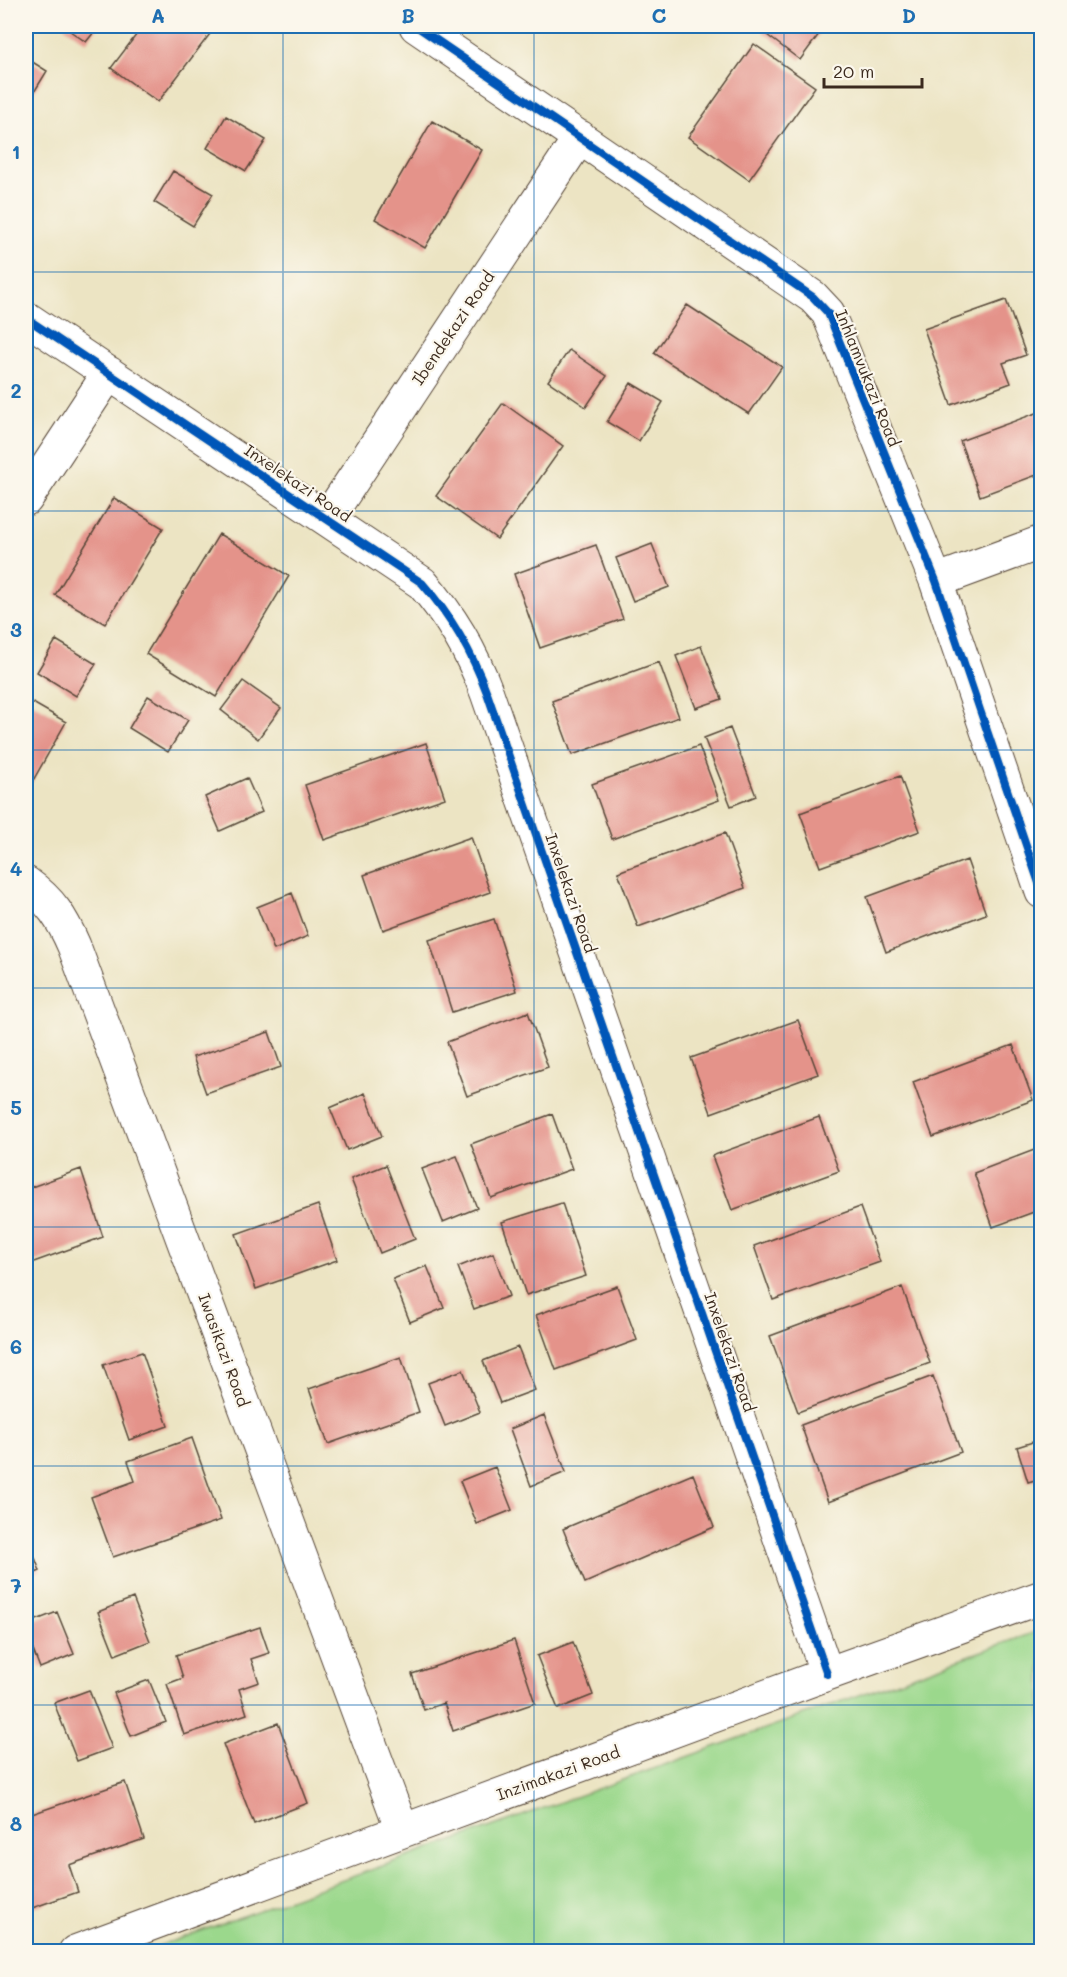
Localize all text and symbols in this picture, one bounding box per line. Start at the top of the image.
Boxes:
text: A [151,2,165,28]
text: B [401,2,415,28]
text: C [652,2,667,28]
text: D [902,2,916,28]
scale bar [824,51,922,89]
text: 20 m [833,59,874,83]
text: 1 [12,138,20,164]
street label: Ibendekazi Road [407,267,499,389]
street label: Inhlamvukazi Road [831,306,906,449]
text: 2 [10,377,22,403]
street label: Inxelekazi Road [241,439,356,526]
text: 3 [10,616,22,642]
street label: Inxelekazi Road [541,830,602,955]
text: 4 [10,855,23,881]
text: 5 [10,1094,22,1120]
street label: Inxelekazi Road [700,1289,761,1414]
street label: Iwasikazi Road [194,1290,255,1409]
text: 6 [10,1333,22,1359]
text: 7 [10,1572,22,1598]
street label: Inzimakazi Road [493,1740,622,1805]
text: 8 [10,1810,22,1836]

